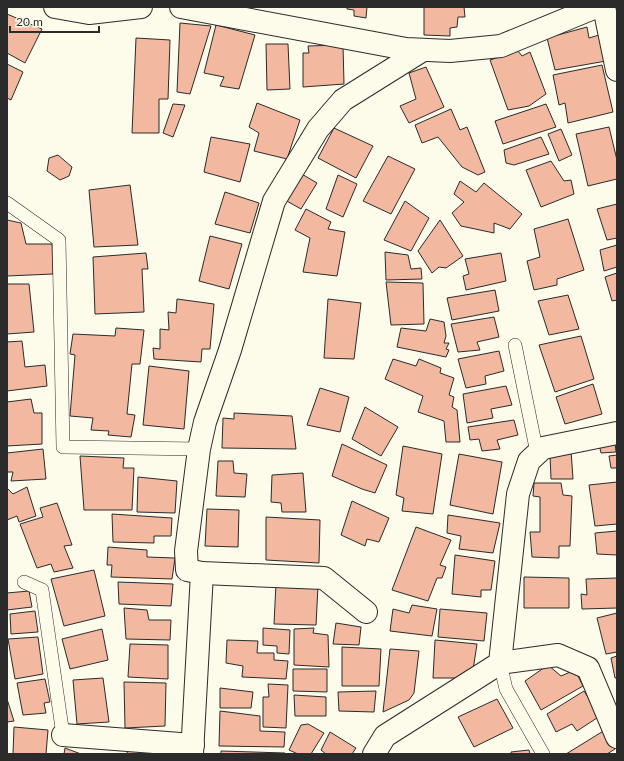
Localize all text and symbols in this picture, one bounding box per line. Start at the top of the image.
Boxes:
scale bar [10,8,99,34]
text: 20 m [16,14,43,29]

